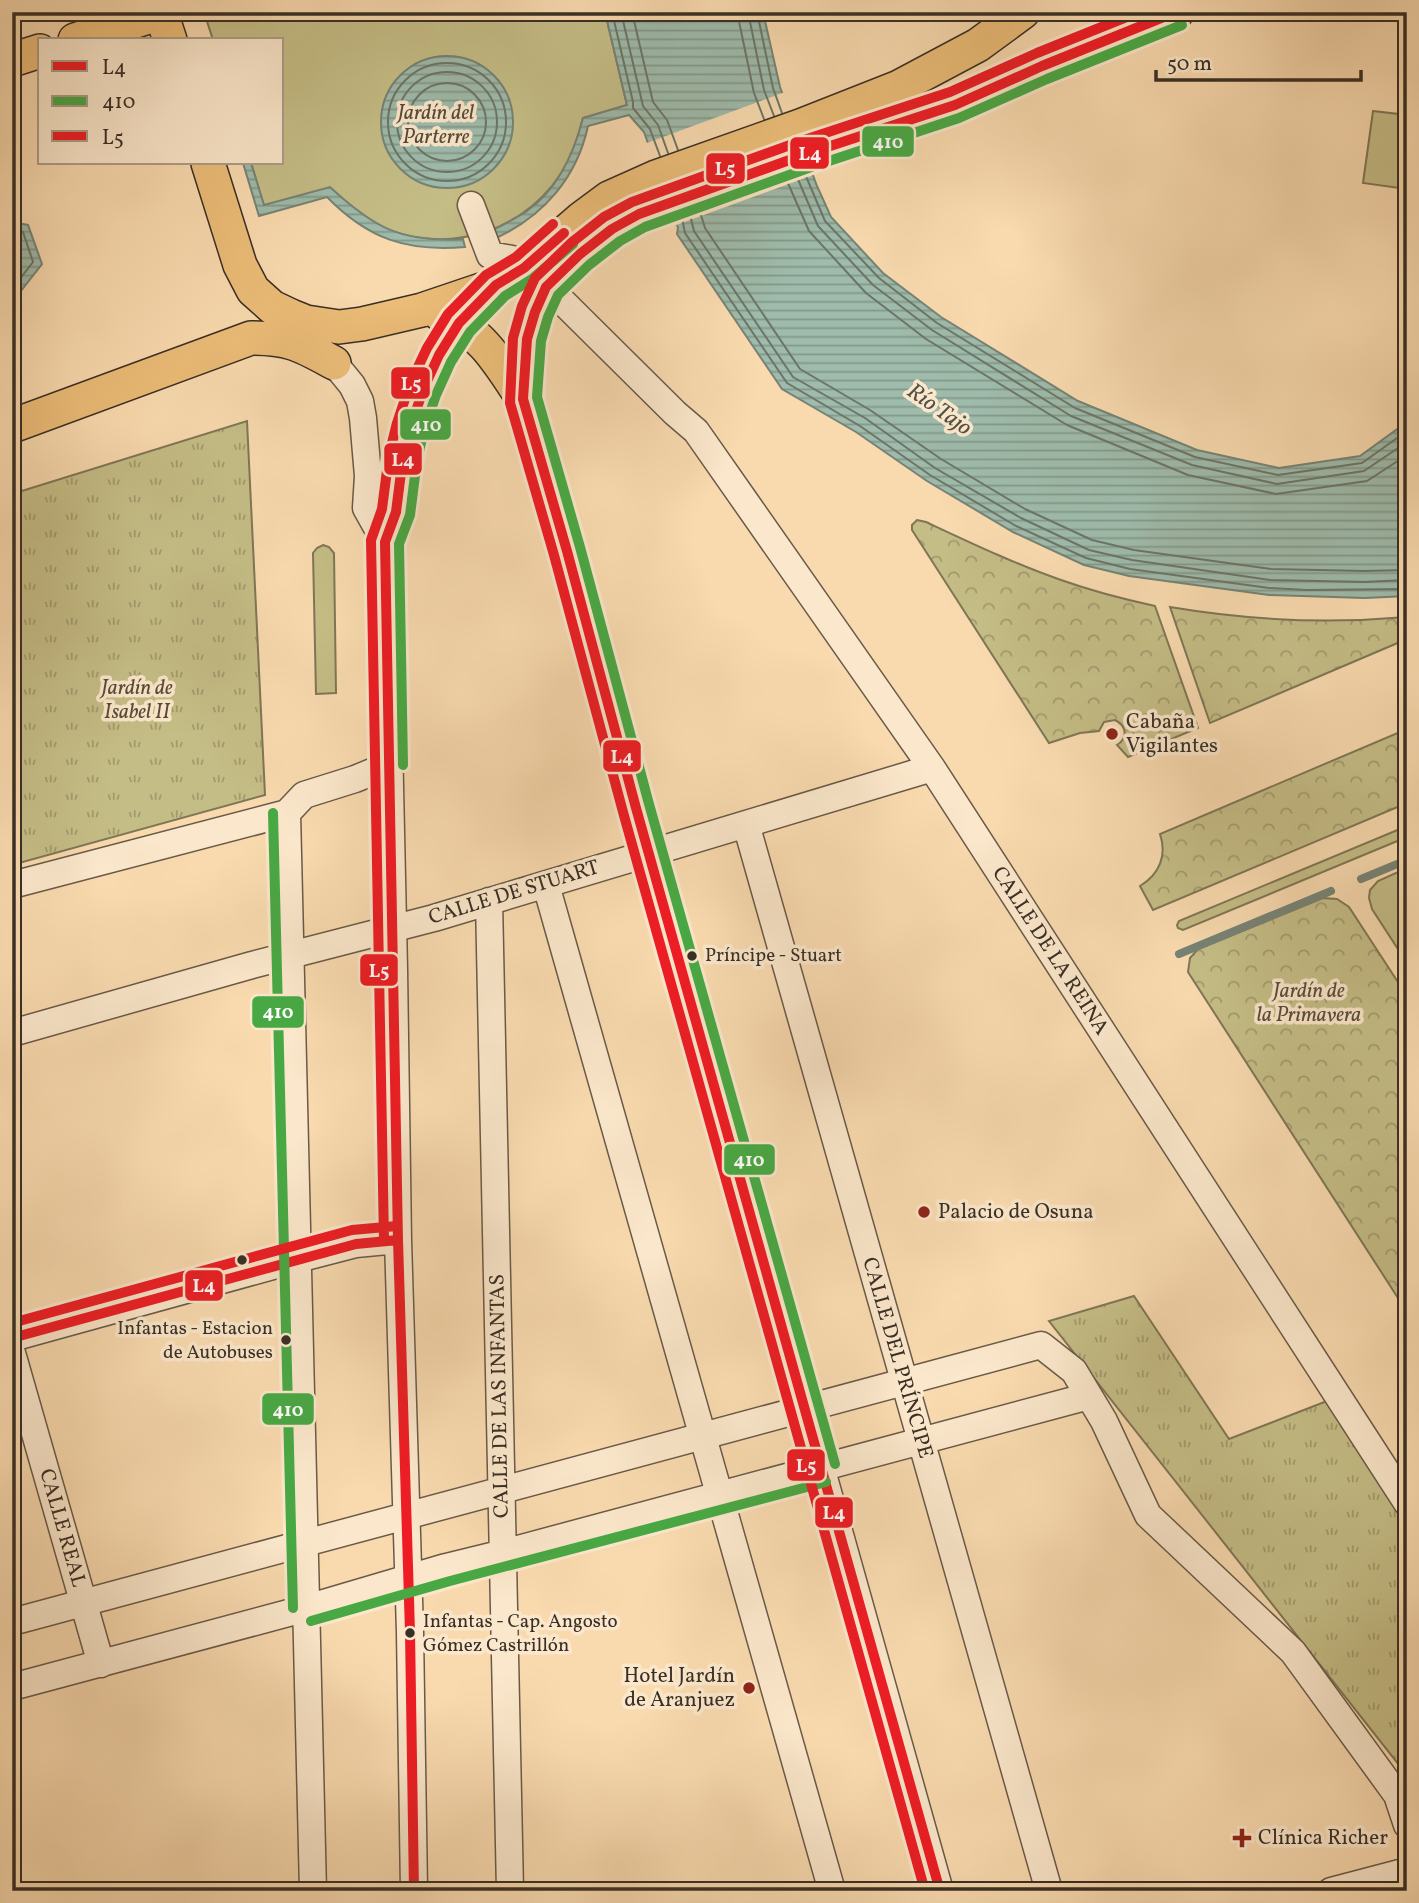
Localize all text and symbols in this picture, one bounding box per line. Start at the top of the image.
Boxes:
legend [38,38,284,164]
scale bar [1156,38,1361,82]
text: 50 m [1167,50,1212,79]
text: L4 [102,54,126,83]
text: 410 [102,88,135,117]
park label: Jardín del Parterre [396,99,474,152]
text: L5 [102,124,124,153]
line badge: 410 [861,125,915,158]
text: 410 [873,130,904,156]
line badge: L4 [789,136,830,170]
text: L4 [799,142,821,168]
line badge: L5 [705,152,746,185]
text: L5 [715,157,735,183]
line badge: L5 [390,366,431,400]
text: L5 [401,372,421,398]
water label: Río Tajo [900,376,978,444]
line badge: 410 [399,408,452,441]
text: 410 [411,413,442,439]
line badge: L4 [383,442,423,476]
text: L4 [392,448,414,474]
park label: Jardín de Isabel II [99,674,173,727]
place label: Cabaña Vigilantes [1126,708,1218,761]
marker: Cabaña Vigilantes [1104,726,1120,742]
line badge: L4 [602,739,642,773]
text: L4 [611,745,633,771]
street label: CALLE DE STUART [425,853,603,933]
street label: CALLE DE LA REINA [985,861,1116,1041]
place label: Príncipe - Stuart [705,943,842,969]
marker: Príncipe - Stuart [685,949,699,963]
line badge: L5 [359,953,399,987]
text: L5 [369,959,389,985]
park label: Jardín de la Primavera [1257,977,1361,1030]
line badge: 410 [251,995,305,1029]
text: 410 [263,1000,294,1026]
line badge: 410 [723,1143,776,1176]
text: 410 [734,1148,765,1174]
place label: Palacio de Osuna [938,1198,1094,1227]
marker: Palacio de Osuna [916,1204,932,1220]
unlabelled marker [235,1253,249,1267]
street label: CALLE DEL PRÍNCIPE [854,1254,940,1462]
line badge: L4 [184,1269,224,1302]
text: L4 [193,1274,215,1300]
street label: CALLE DE LAS INFANTAS [483,1274,517,1518]
place label: Infantas - Estacion de Autobuses [117,1316,273,1366]
marker: Infantas - Estacion de Autobuses [279,1333,293,1347]
line badge: 410 [261,1392,315,1426]
text: 410 [273,1398,304,1424]
line badge: L5 [786,1448,826,1482]
text: L5 [796,1454,816,1480]
street label: CALLE REAL [31,1465,93,1591]
line badge: L4 [814,1496,854,1529]
text: L4 [823,1501,845,1527]
place label: Infantas - Cap. Angosto Gómez Castrillón [423,1609,618,1659]
marker: Infantas - Cap. Angosto Gómez Castrillón [403,1626,417,1640]
place label: Hotel Jardín de Aranjuez [624,1662,735,1715]
marker: Hotel Jardín de Aranjuez [741,1680,757,1696]
place label: Clínica Richer [1258,1824,1388,1853]
marker: Clínica Richer [1232,1828,1252,1848]

